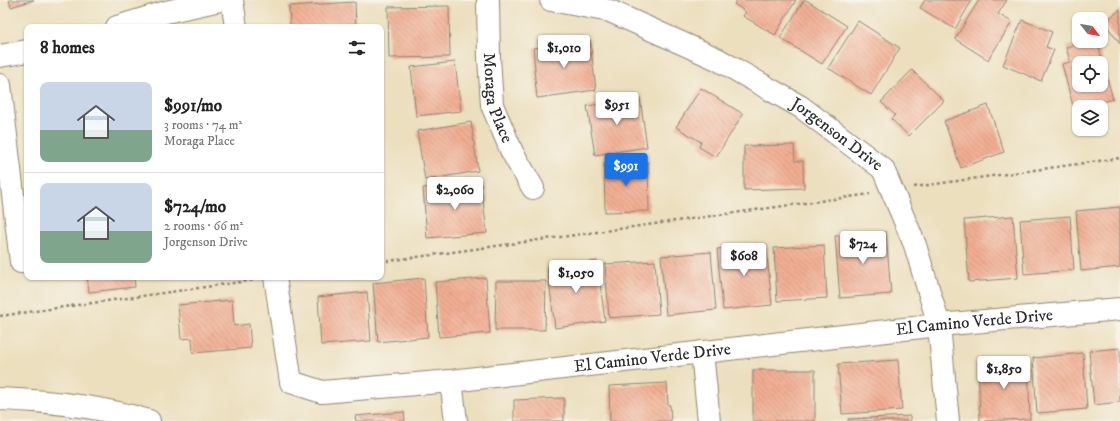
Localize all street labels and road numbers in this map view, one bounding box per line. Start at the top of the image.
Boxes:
street label: Moraga Place [478,52,518,146]
street label: Jorgenson Drive [785,92,887,176]
street label: El Camino Verde Drive [895,304,1054,341]
street label: El Camino Verde Drive [573,338,732,378]

